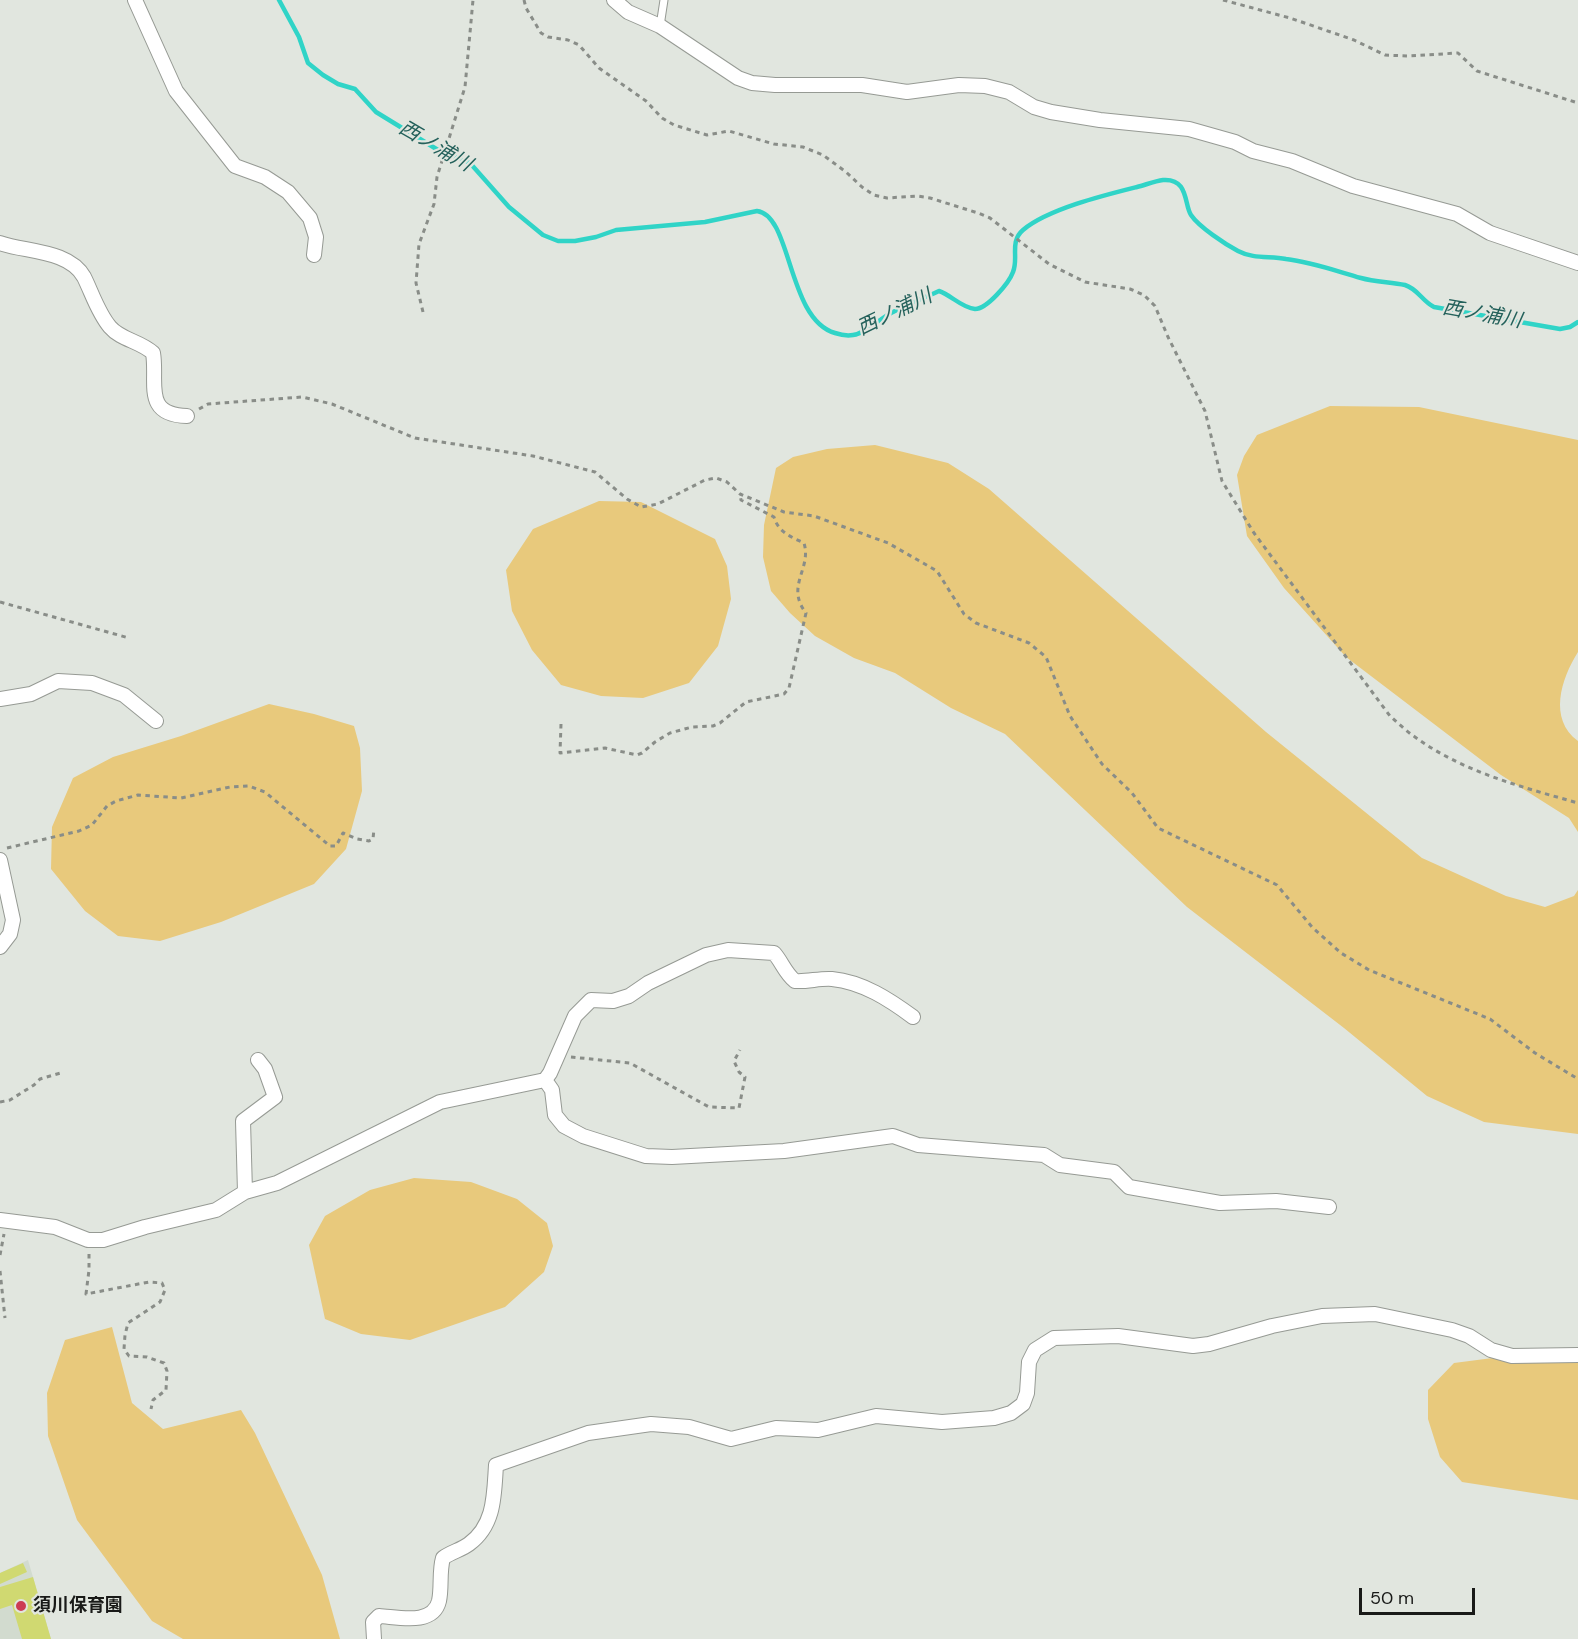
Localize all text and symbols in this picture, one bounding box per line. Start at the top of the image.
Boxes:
water label: 西ノ浦川 [394,117,476,177]
water label: 西ノ浦川 [854,285,936,341]
water label: 西ノ浦川 [1441,296,1523,334]
scale bar [1362,1576,1478,1614]
text: 50 m [1370,1586,1414,1610]
place label: 須川保育園 [33,1595,123,1617]
marker: 須川保育園 [14,1599,28,1613]

